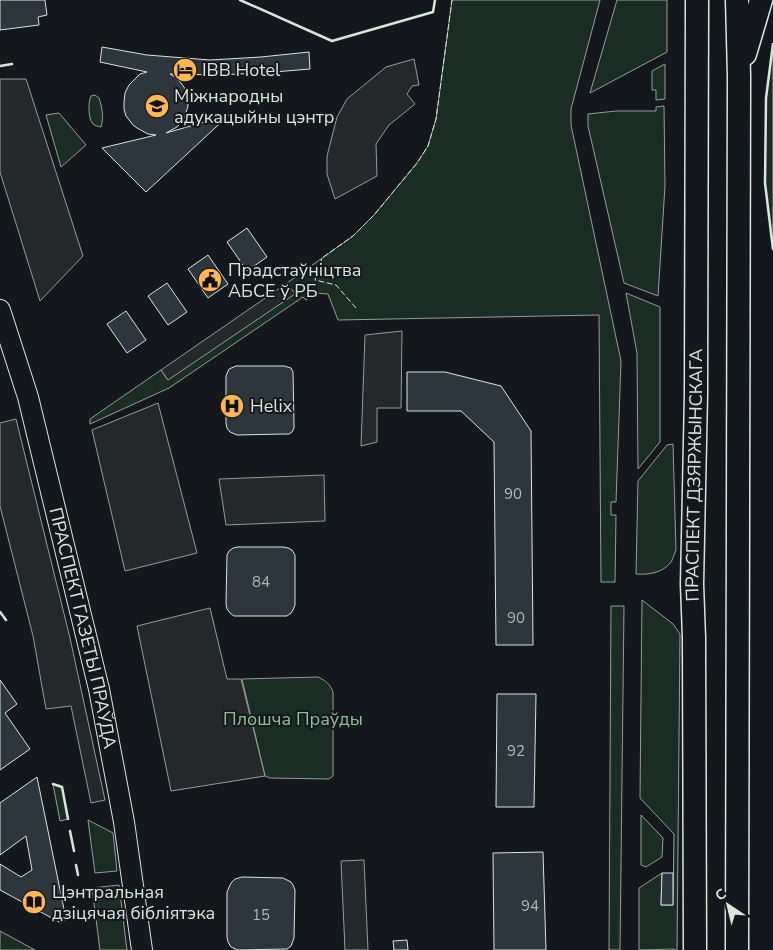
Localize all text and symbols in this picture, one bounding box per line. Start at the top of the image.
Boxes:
hotel icon: IBB Hotel [172,57,198,83]
place label: IBB Hotel [202,58,281,82]
place label: Міжнародны адукацыйны цэнтр [174,84,335,129]
school or university icon: Міжнародны адукацыйны цэнтр [144,93,170,119]
place label: Прадстаўніцтва АБСЕ ў РБ [228,258,362,303]
public building icon: Прадстаўніцтва АБСЕ ў РБ [197,267,223,293]
street label: ПРАСПЕКТ ДЗЯРЖЫНСКАГА [680,349,708,602]
hospital icon: Helix [219,393,245,419]
place label: Helix [250,394,293,418]
house number: 90 [504,484,522,504]
street label: ПРАСПЕКТ ГАЗЕТЫ ПРАЎДА [43,505,122,751]
house number: 84 [252,572,270,592]
house number: 90 [507,608,525,628]
park label: Плошча Праўды [223,707,363,731]
house number: 92 [507,741,525,761]
place label: Цэнтральная дзіцячая бібліятэка [52,880,215,925]
north arrow [703,880,753,930]
text: С [711,884,731,905]
library icon: Цэнтральная дзіцячая бібліятэка [21,889,47,915]
house number: 94 [521,896,539,916]
house number: 15 [252,905,270,925]

